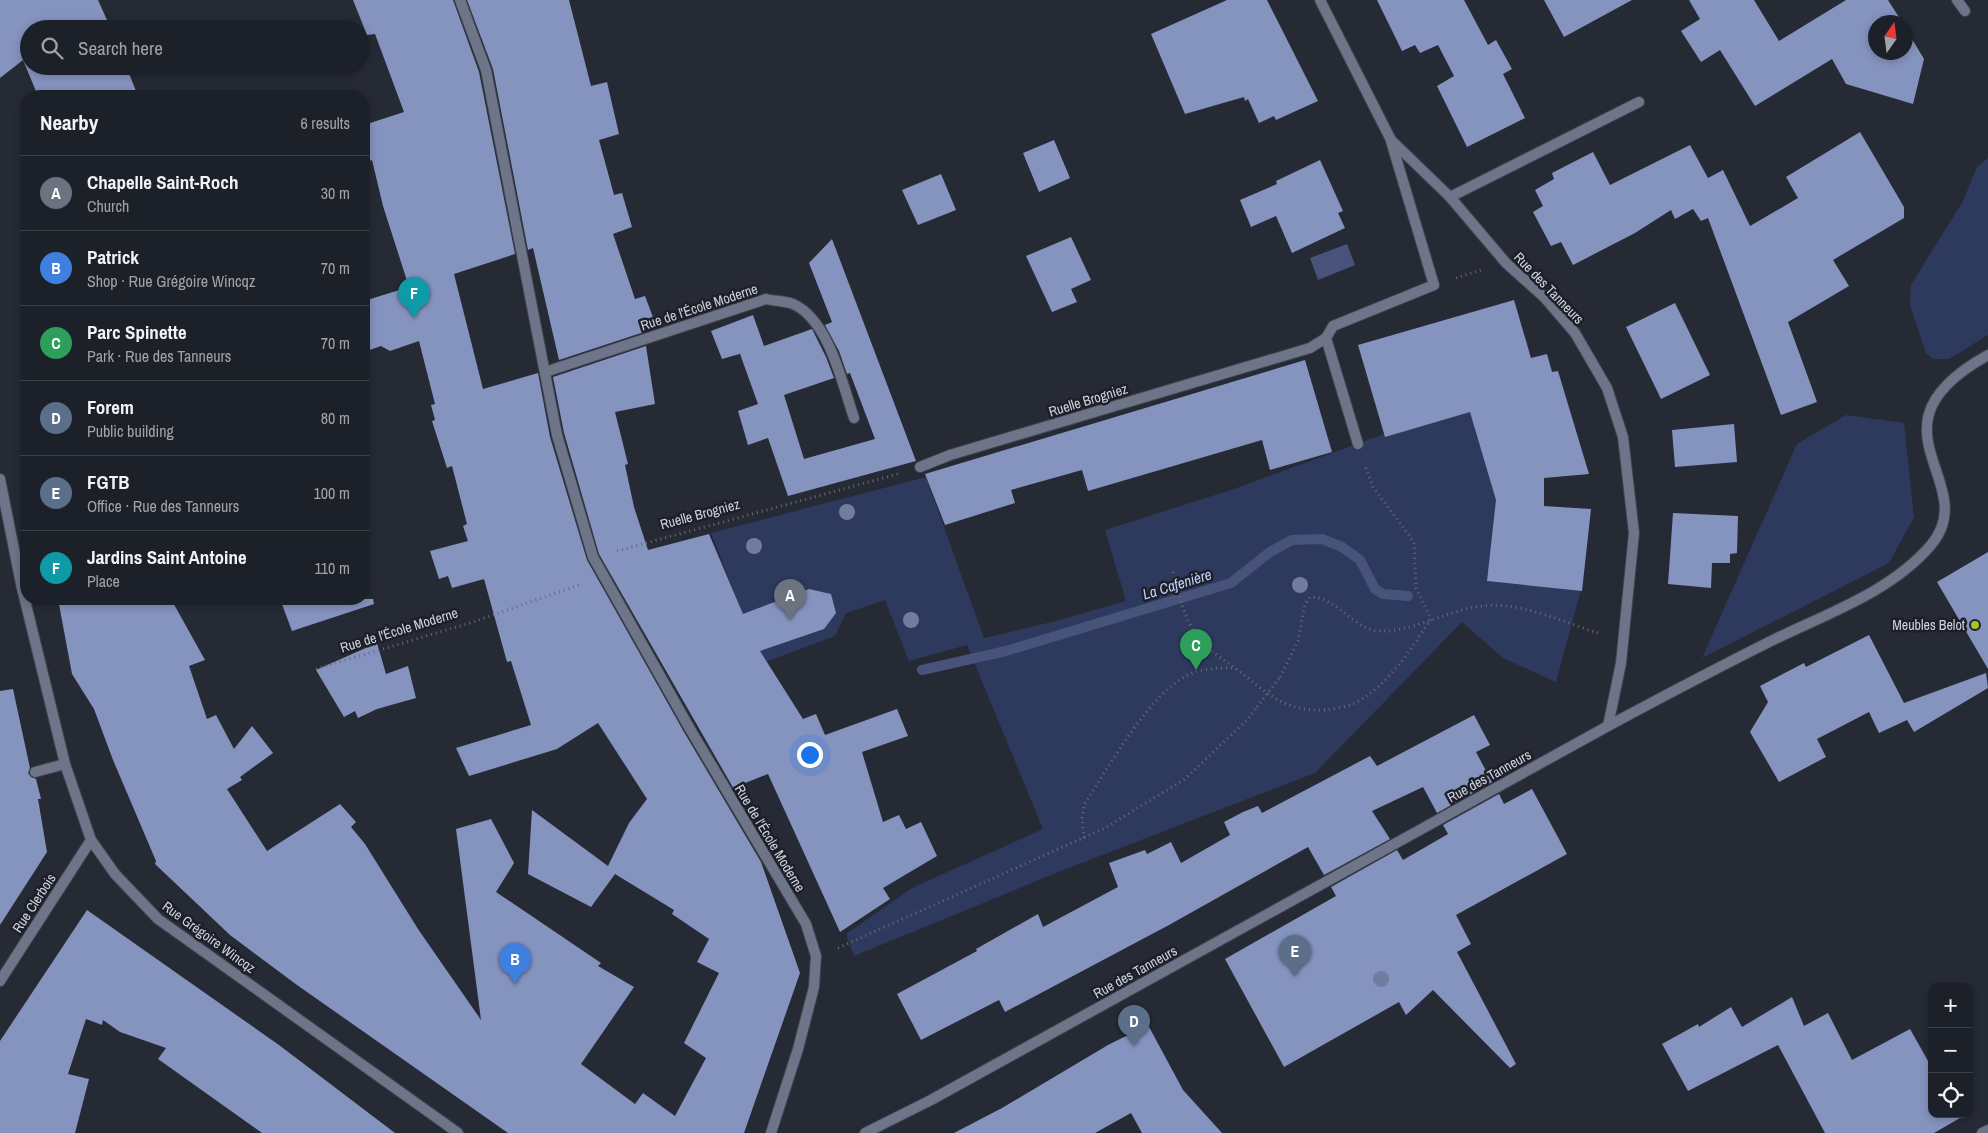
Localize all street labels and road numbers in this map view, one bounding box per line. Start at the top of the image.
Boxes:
street label: Rue des Tanneurs [1510,248,1588,328]
street label: Rue de l'École Moderne [638,280,760,334]
street label: Ruelle Brogniez [1046,379,1130,421]
street label: Ruelle Brogniez [658,495,742,533]
street label: Rue de l'École Moderne [338,604,460,656]
street label: Rue des Tanneurs [1444,745,1534,806]
street label: Rue de l'École Moderne [731,781,809,895]
street label: Rue Clerbois [8,870,60,936]
street label: Rue Grégoire Wincqz [159,897,259,977]
street label: Rue des Tanneurs [1090,941,1180,1002]

